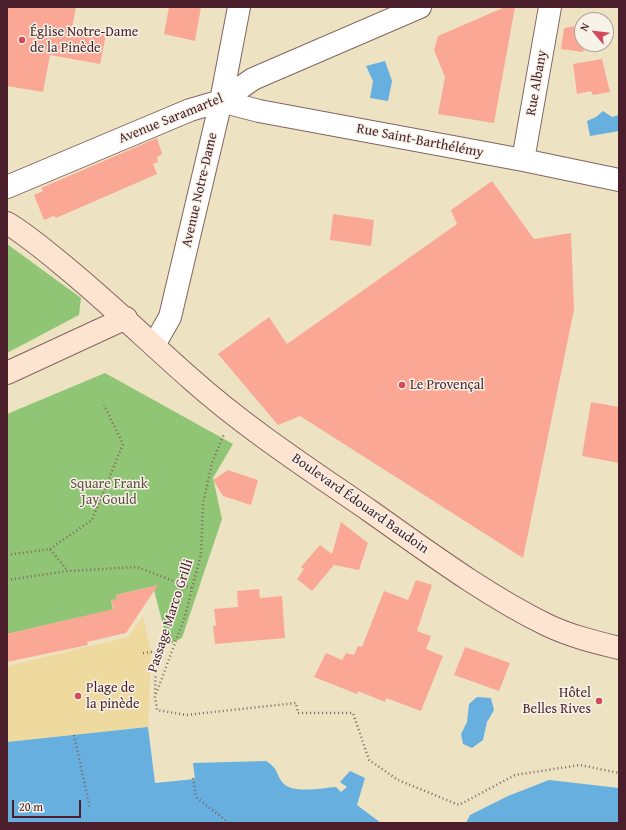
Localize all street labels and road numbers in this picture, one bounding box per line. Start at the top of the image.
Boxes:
street label: Rue Albany [523,49,551,117]
street label: Avenue Saramartel [116,90,226,148]
street label: Rue Saint-Barthélémy [355,120,485,162]
street label: Avenue Notre-Dame [179,131,221,249]
street label: Boulevard Édouard Baudoin [288,450,432,558]
street label: Passage Marco Grilli [145,557,197,675]

